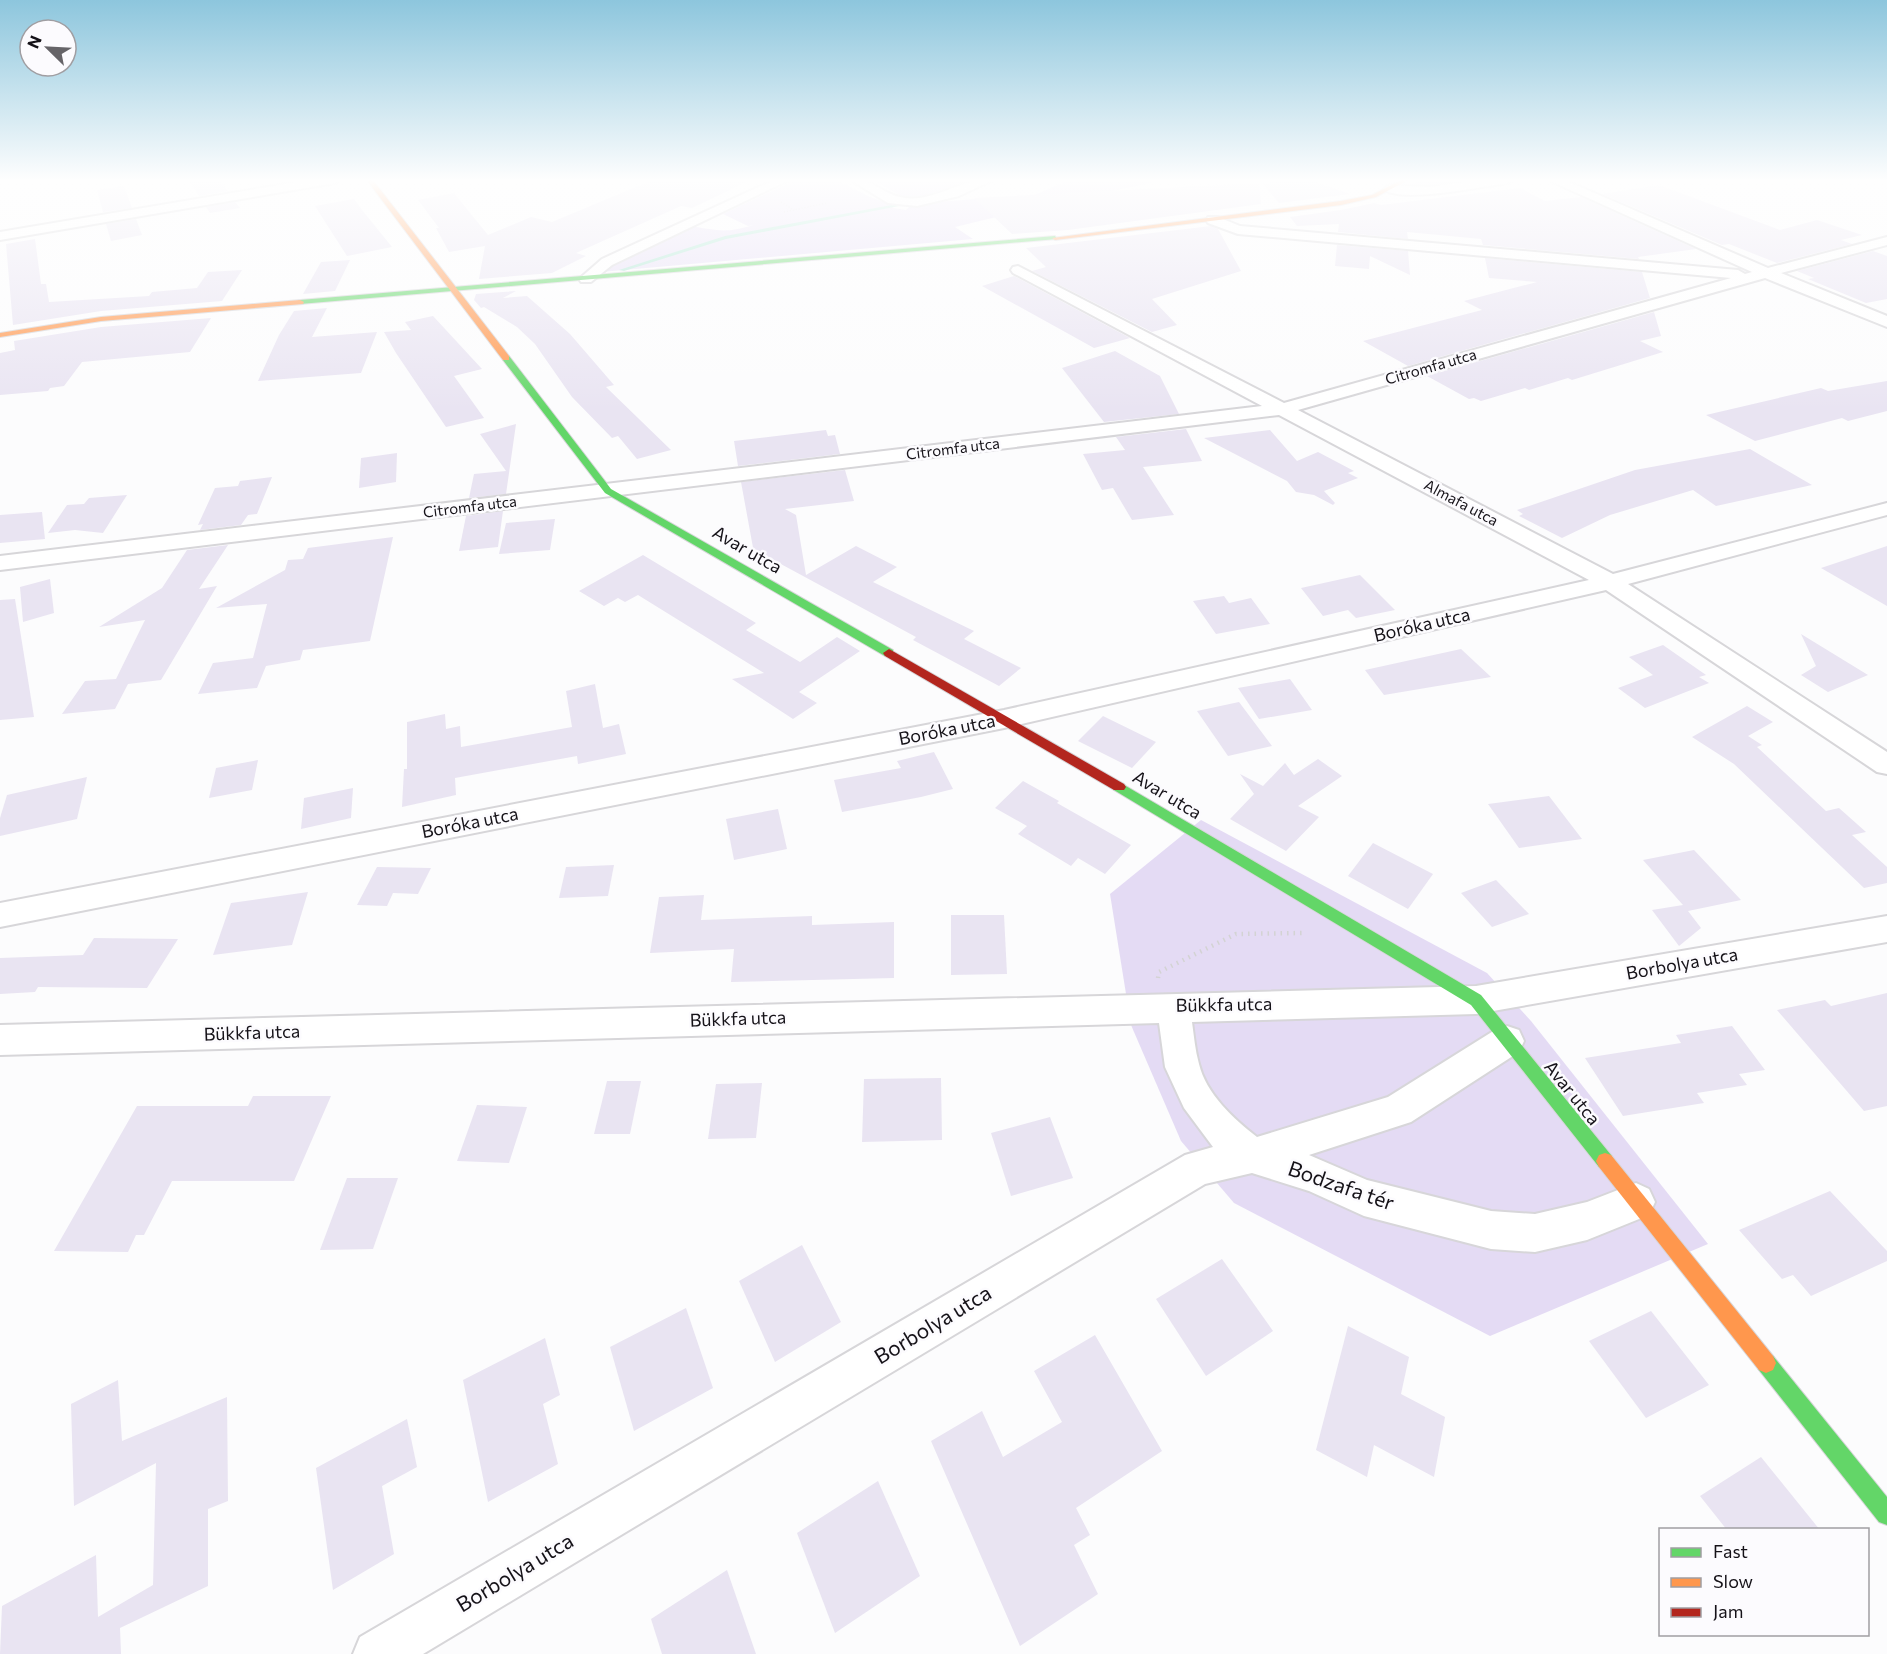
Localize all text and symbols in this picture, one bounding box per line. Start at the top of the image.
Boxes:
north arrow [18,18,78,78]
text: N [23,32,45,51]
street label: Citromfa utca [1383,344,1479,388]
street label: Citromfa utca [905,433,1001,463]
street label: Almafa utca [1421,475,1502,529]
street label: Citromfa utca [422,491,518,521]
street label: Avar utca [709,520,786,578]
street label: Boróka utca [1371,602,1472,646]
street label: Boróka utca [896,709,997,749]
street label: Avar utca [1129,765,1206,823]
street label: Boróka utca [419,802,520,842]
street label: Borbolya utca [1624,942,1739,984]
street label: Bükkfa utca [1176,992,1272,1016]
street label: Bükkfa utca [689,1005,787,1031]
street label: Bükkfa utca [203,1019,301,1045]
street label: Avar utca [1540,1056,1605,1129]
street label: Bodzafa tér [1285,1155,1398,1214]
street label: Borbolya utca [869,1279,995,1368]
street label: Borbolya utca [451,1527,577,1616]
legend [1659,1528,1869,1636]
text: Fast [1713,1540,1748,1562]
text: Slow [1713,1570,1753,1592]
text: Jam [1713,1600,1743,1622]

